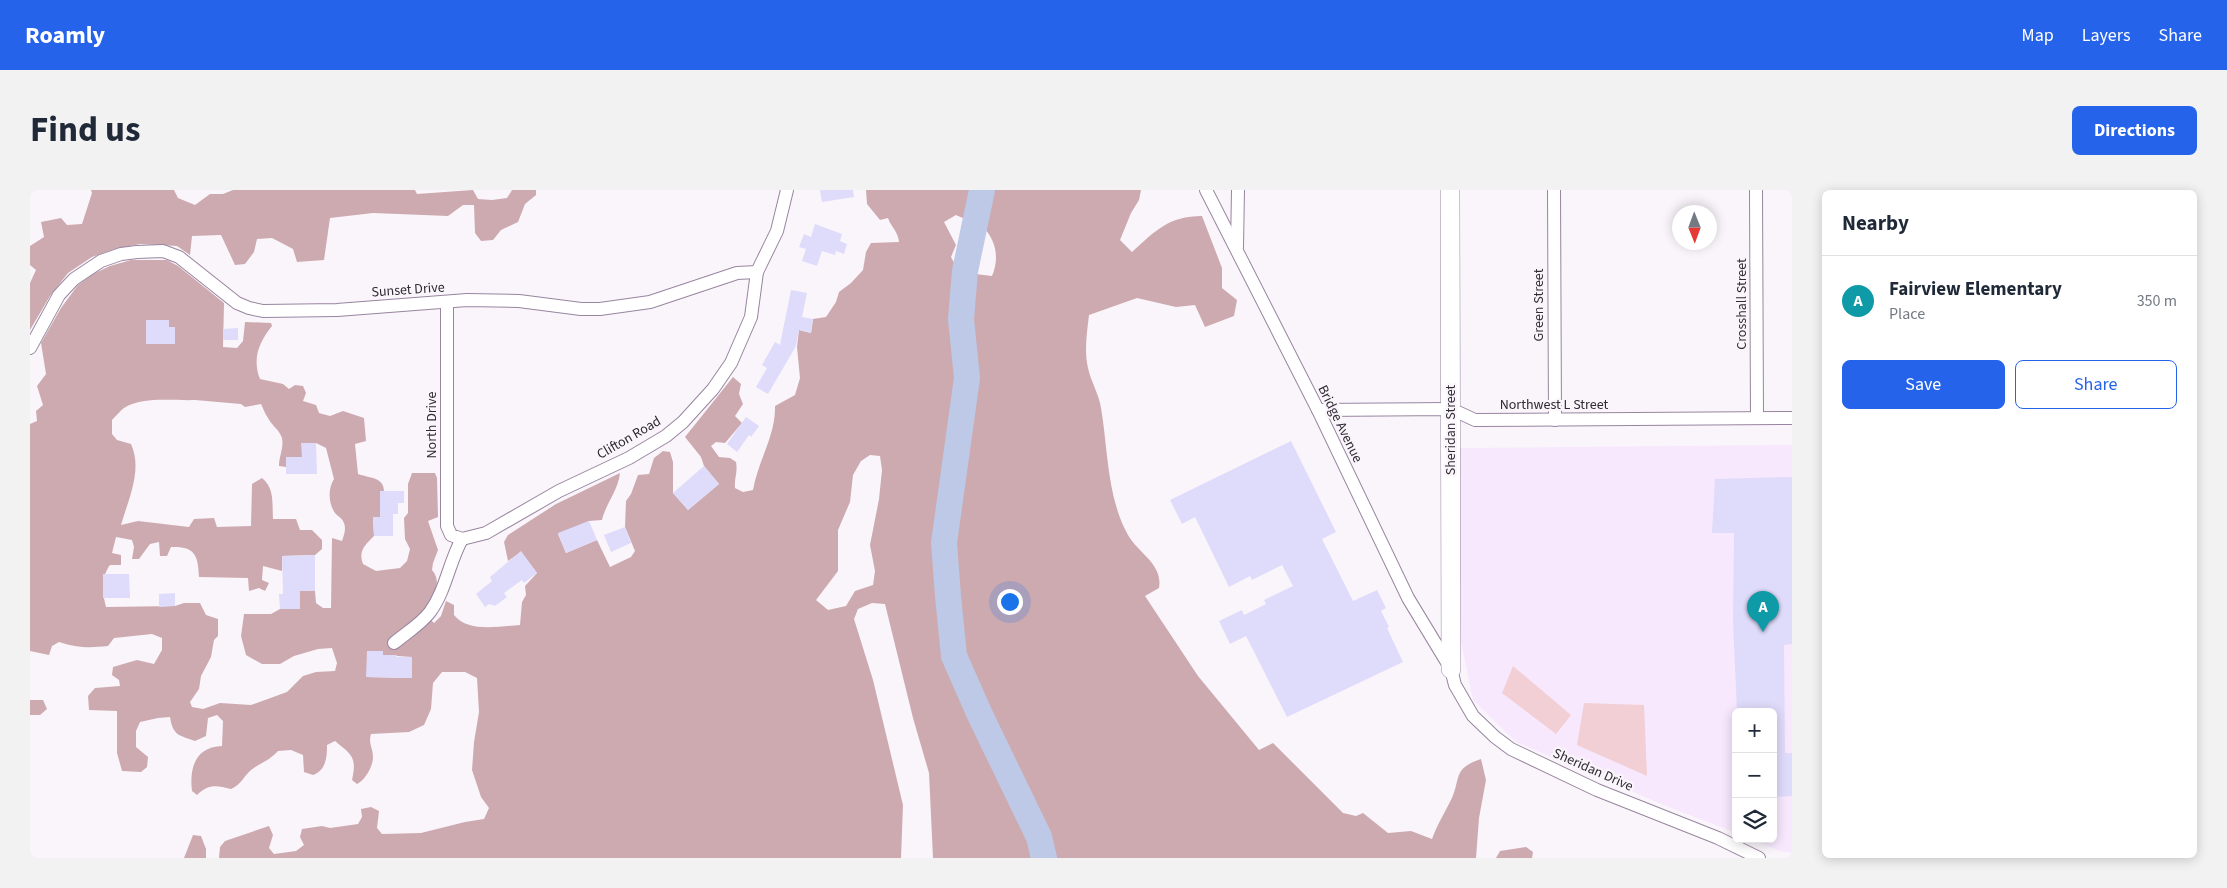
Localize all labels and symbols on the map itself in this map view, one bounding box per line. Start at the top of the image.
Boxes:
north arrow [1672,205,1717,250]
street label: Crosshall Street [1732,258,1752,350]
street label: Green Street [1529,268,1549,341]
street label: Sunset Drive [371,277,445,303]
street label: Bridge Avenue [1313,382,1367,466]
street label: Sheridan Street [1441,384,1461,475]
street label: North Drive [422,391,442,459]
street label: Northwest L Street [1500,395,1609,415]
street label: Clifton Road [593,412,665,464]
your location [997,589,1023,615]
pin: A [1747,591,1779,632]
street label: Sheridan Drive [1550,743,1636,797]

